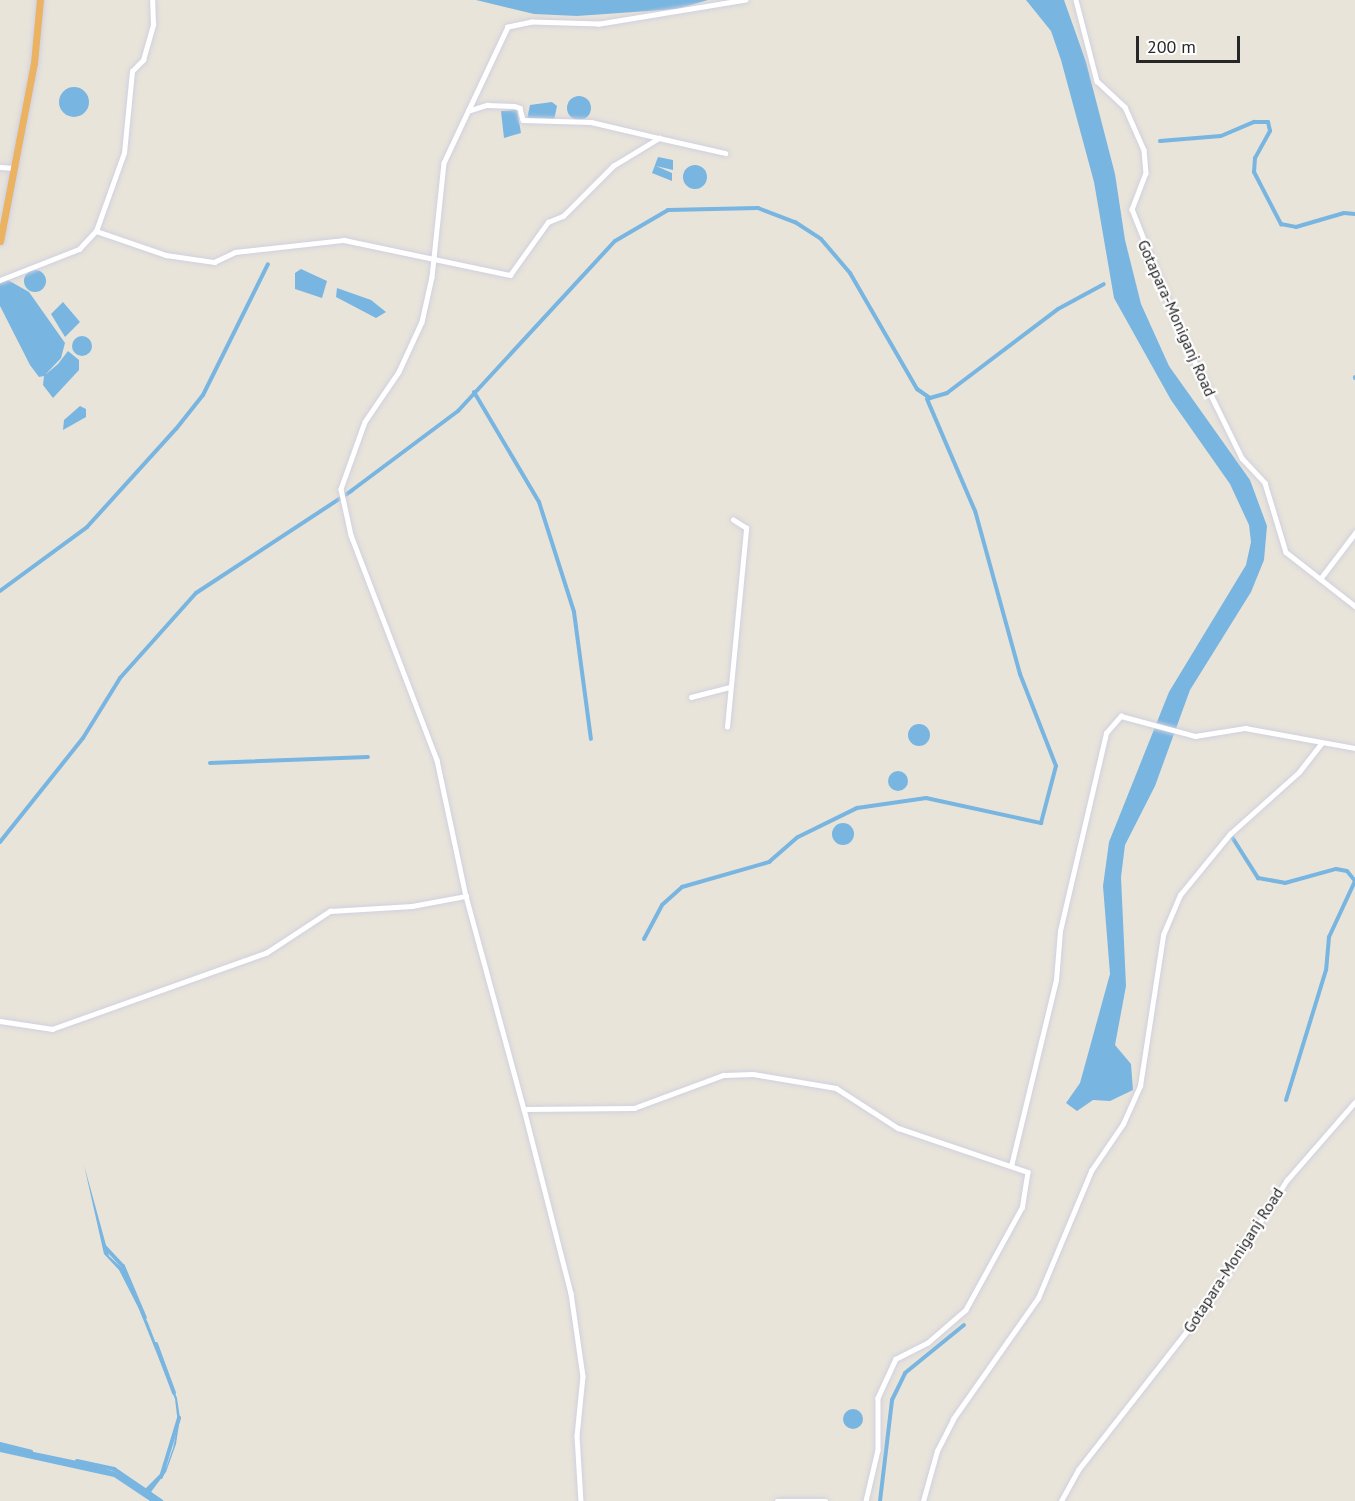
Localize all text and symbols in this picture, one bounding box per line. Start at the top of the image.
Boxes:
scale bar [1139,24,1242,62]
text: 200 m [1147,35,1196,58]
street label: Gotapara-Moniganj Road [1134,237,1220,399]
street label: Gotapara-Moniganj Road [1179,1184,1287,1336]

